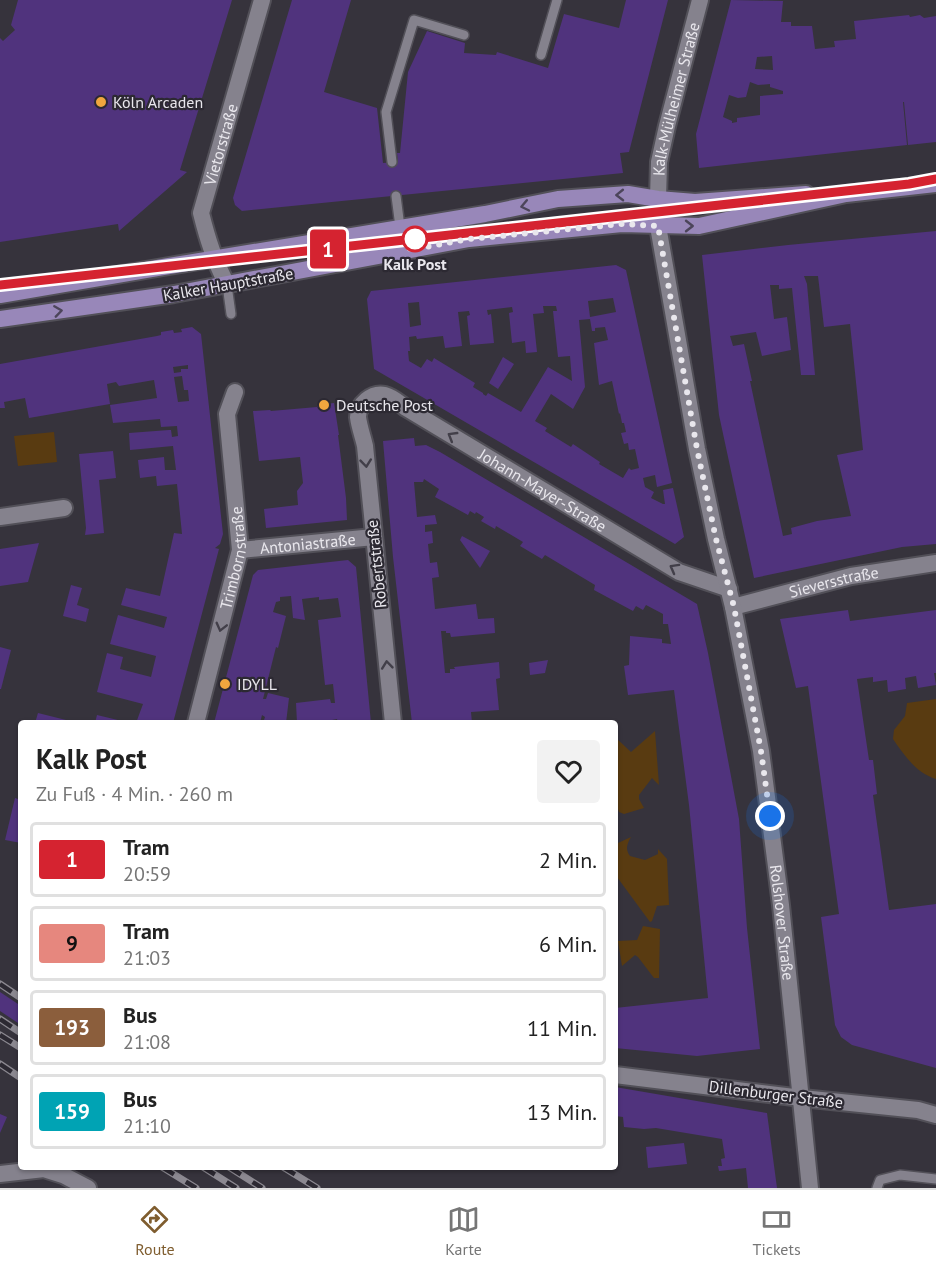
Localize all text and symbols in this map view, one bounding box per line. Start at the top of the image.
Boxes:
street label: Kalk-Mülheimer Straße [649,20,704,176]
place label: Köln Arcaden [113,92,203,112]
marker: Köln Arcaden [94,95,108,109]
street label: Vietorstraße [199,101,242,189]
one-way arrow [616,188,625,201]
one-way arrow [520,199,530,212]
one-way arrow [685,220,694,232]
marker: Kalk Post [402,226,428,252]
line badge: 1 [308,230,348,268]
text: 1 [322,236,334,263]
place label: Kalk Post [383,254,447,274]
street label: Kalker Hauptstraße [161,263,295,305]
one-way arrow [53,305,63,317]
place label: Deutsche Post [336,395,433,415]
marker: Deutsche Post [317,398,331,412]
one-way arrow [448,432,458,444]
street label: Johann-Mayer-Straße [474,444,610,536]
one-way arrow [359,458,372,467]
street label: Trimbornstraße [215,505,250,611]
street label: Robertstraße [361,519,391,609]
street label: Antoniastraße [259,529,357,558]
street label: Sieversstraße [787,562,880,602]
one-way arrow [670,564,680,575]
one-way arrow [215,622,228,632]
one-way arrow [381,660,394,669]
place label: IDYLL [237,674,277,694]
marker: IDYLL [218,677,232,691]
text: Kalk Post [36,740,147,777]
button: heart [537,740,600,803]
text: Zu Fuß · 4 Min. · 260 m [36,781,233,807]
your location [755,801,785,831]
text: Tram [123,833,170,861]
text: 1 [66,846,78,873]
text: 2 Min. [539,846,597,874]
text: 20:59 [123,861,171,887]
street label: Rolshover Straße [766,863,799,981]
text: Tram [123,917,170,945]
text: 9 [66,930,78,957]
text: 6 Min. [539,930,597,958]
text: 21:03 [123,945,171,971]
text: Bus [123,1001,157,1029]
text: 193 [54,1014,90,1041]
text: 11 Min. [527,1014,597,1042]
text: 21:08 [123,1029,171,1055]
street label: Dillenburger Straße [708,1076,844,1112]
text: Bus [123,1085,157,1113]
text: 159 [54,1098,90,1125]
text: 13 Min. [527,1098,597,1126]
text: 21:10 [123,1113,171,1139]
tab: Route [135,1203,175,1259]
tab: Karte [445,1203,482,1259]
tab: Tickets [753,1203,801,1259]

